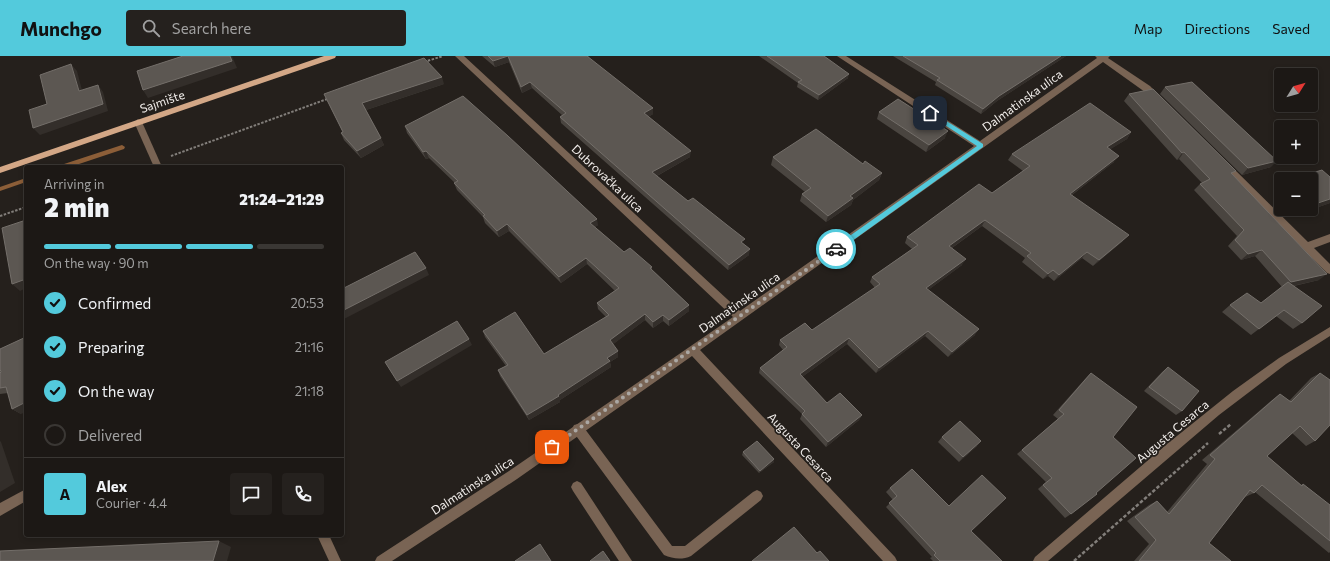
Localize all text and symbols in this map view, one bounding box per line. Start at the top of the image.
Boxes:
search box [126,10,406,46]
text: Munchgo [20,17,102,40]
icon: search [140,17,162,39]
text: Search here [172,19,251,37]
text: Map [1134,20,1163,37]
text: Directions [1185,20,1250,37]
text: Saved [1272,20,1310,37]
street label: Dalmatinska ulica [979,66,1065,134]
north arrow [1274,68,1318,112]
map controls [1274,68,1318,216]
street label: Sajmište [138,87,186,115]
pin [913,96,947,130]
icon: home [919,102,941,124]
button: + [1274,120,1318,164]
street label: Dubrovačka ulica [569,141,647,215]
button: − [1274,172,1318,216]
text: Arriving in [44,176,104,192]
text: 21:24–21:29 [239,190,324,208]
text: 2 min [44,191,109,222]
courier [816,229,856,269]
icon: car [825,238,847,260]
text: On the way · 90 m [44,255,149,271]
street label: Dalmatinska ulica [696,269,782,335]
icon: check [44,292,66,314]
text: Confirmed [78,294,151,312]
text: 20:53 [290,295,324,311]
icon: check [44,336,66,358]
text: Preparing [78,338,144,356]
text: 21:16 [295,339,324,355]
icon: check [44,380,66,402]
text: On the way [78,382,155,400]
text: 21:18 [295,383,324,399]
street label: Augusta Cesarca [1133,397,1211,465]
street label: Augusta Cesarca [765,409,837,485]
text: Delivered [78,426,142,444]
pin [535,430,569,464]
icon: bag [541,436,563,458]
street label: Dalmatinska ulica [428,453,516,517]
button: chat [230,473,272,515]
button: phone [282,473,324,515]
text: Alex [96,477,127,495]
text: A [60,485,70,503]
text: Courier · 4.4 [96,495,167,511]

